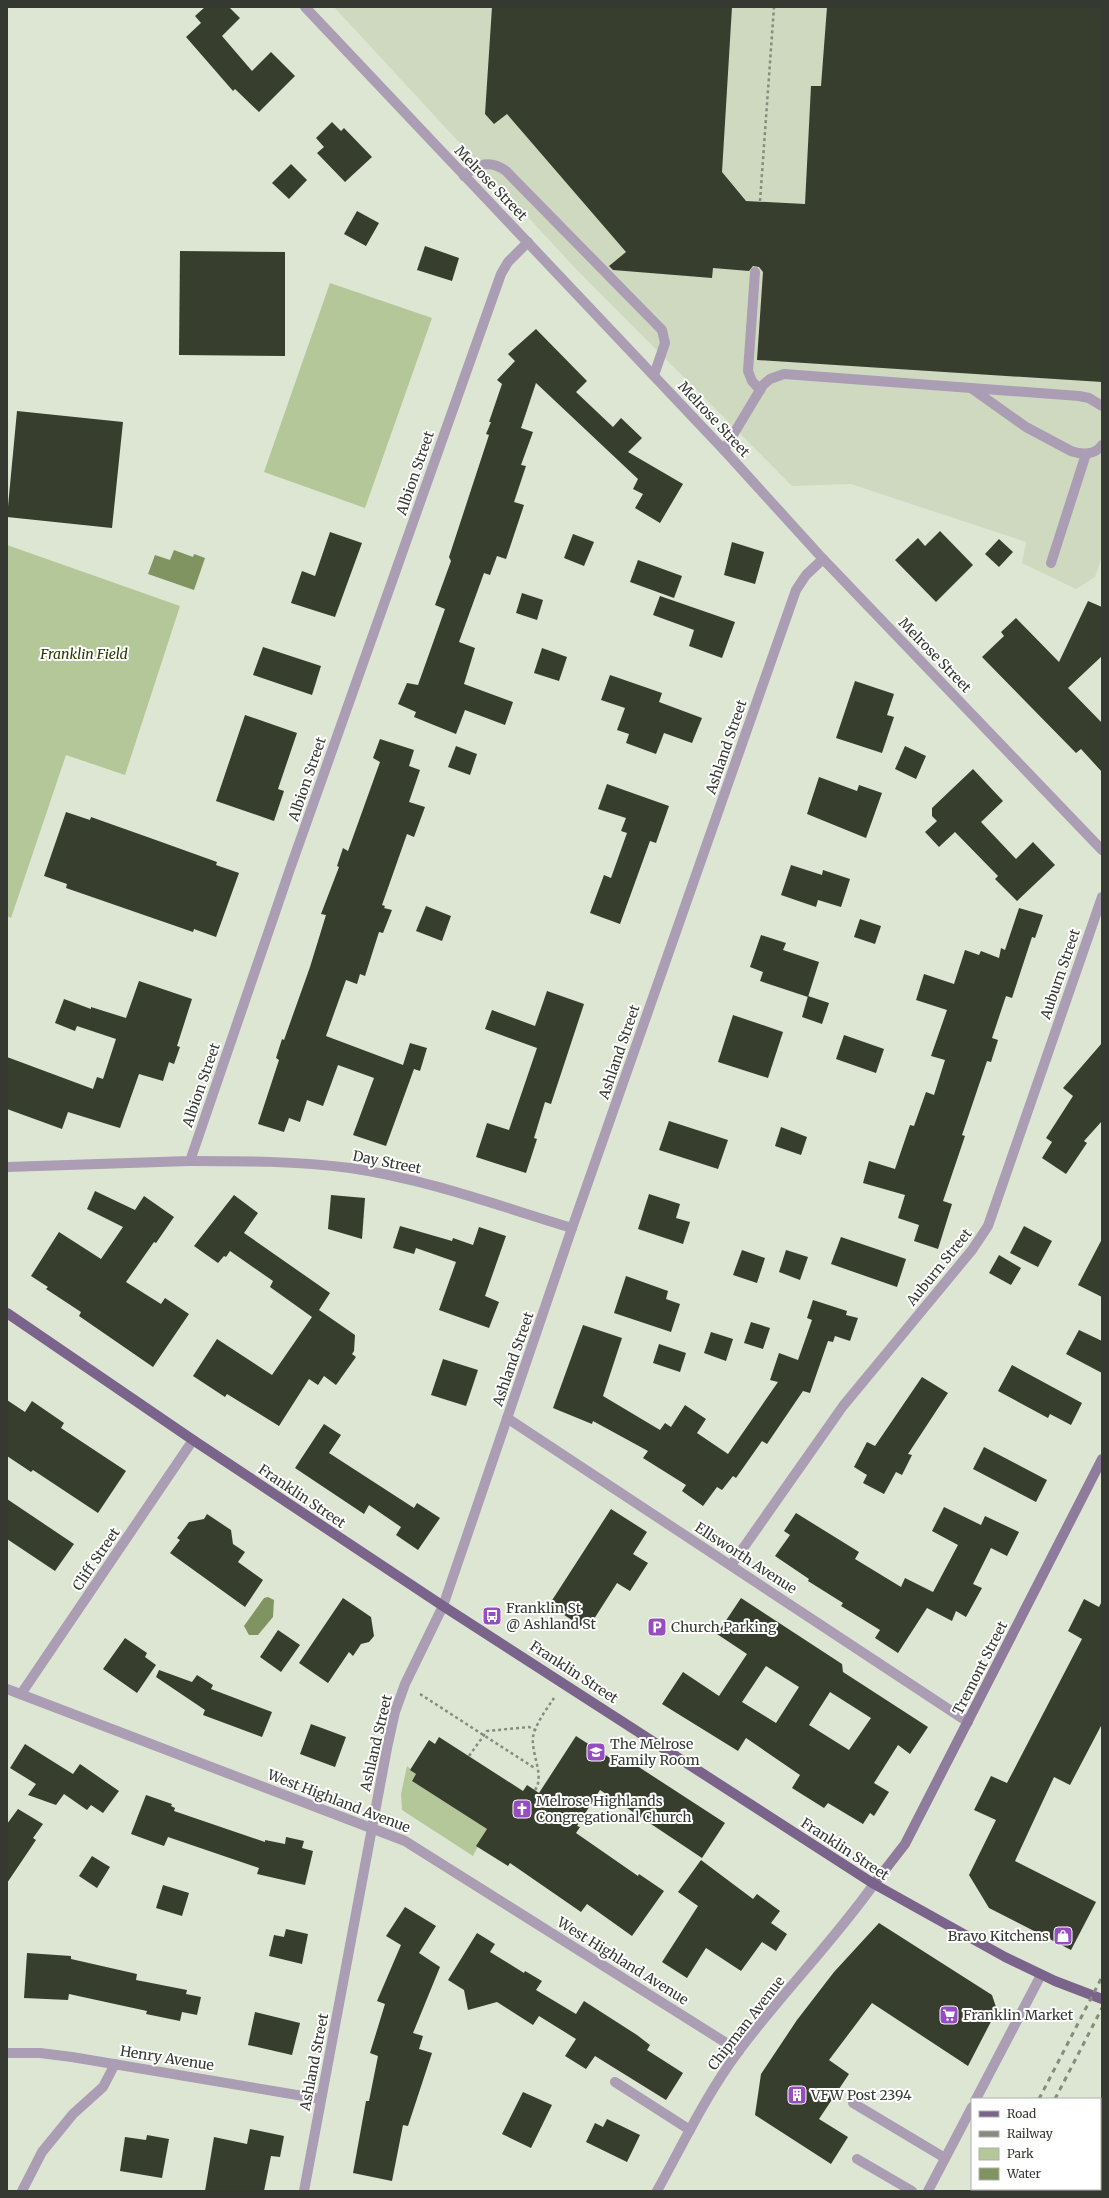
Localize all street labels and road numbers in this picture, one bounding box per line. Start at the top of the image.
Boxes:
street label: Melrose Street [451,142,532,225]
street label: Melrose Street [674,377,754,461]
street label: Albion Street [392,428,438,518]
street label: Melrose Street [895,614,976,697]
street label: Ashland Street [701,697,751,798]
street label: Albion Street [284,734,330,824]
street label: Auburn Street [1036,926,1084,1022]
street label: Ashland Street [594,1002,644,1103]
street label: Albion Street [178,1040,224,1130]
street label: Day Street [351,1147,423,1178]
street label: Auburn Street [902,1224,976,1310]
street label: Ashland Street [488,1309,538,1410]
street label: Franklin Street [255,1460,350,1532]
street label: Ellsworth Avenue [692,1518,800,1598]
street label: Cliff Street [68,1524,124,1594]
street label: Tremont Street [949,1618,1012,1718]
street label: Franklin Street [527,1637,622,1707]
street label: Ashland Street [356,1692,396,1794]
street label: West Highland Avenue [264,1765,413,1837]
street label: Franklin Street [798,1814,893,1884]
street label: West Highland Avenue [553,1913,692,2009]
street label: Chipman Avenue [704,1972,788,2074]
street label: Ashland Street [296,2011,332,2113]
street label: Henry Avenue [119,2042,215,2074]

